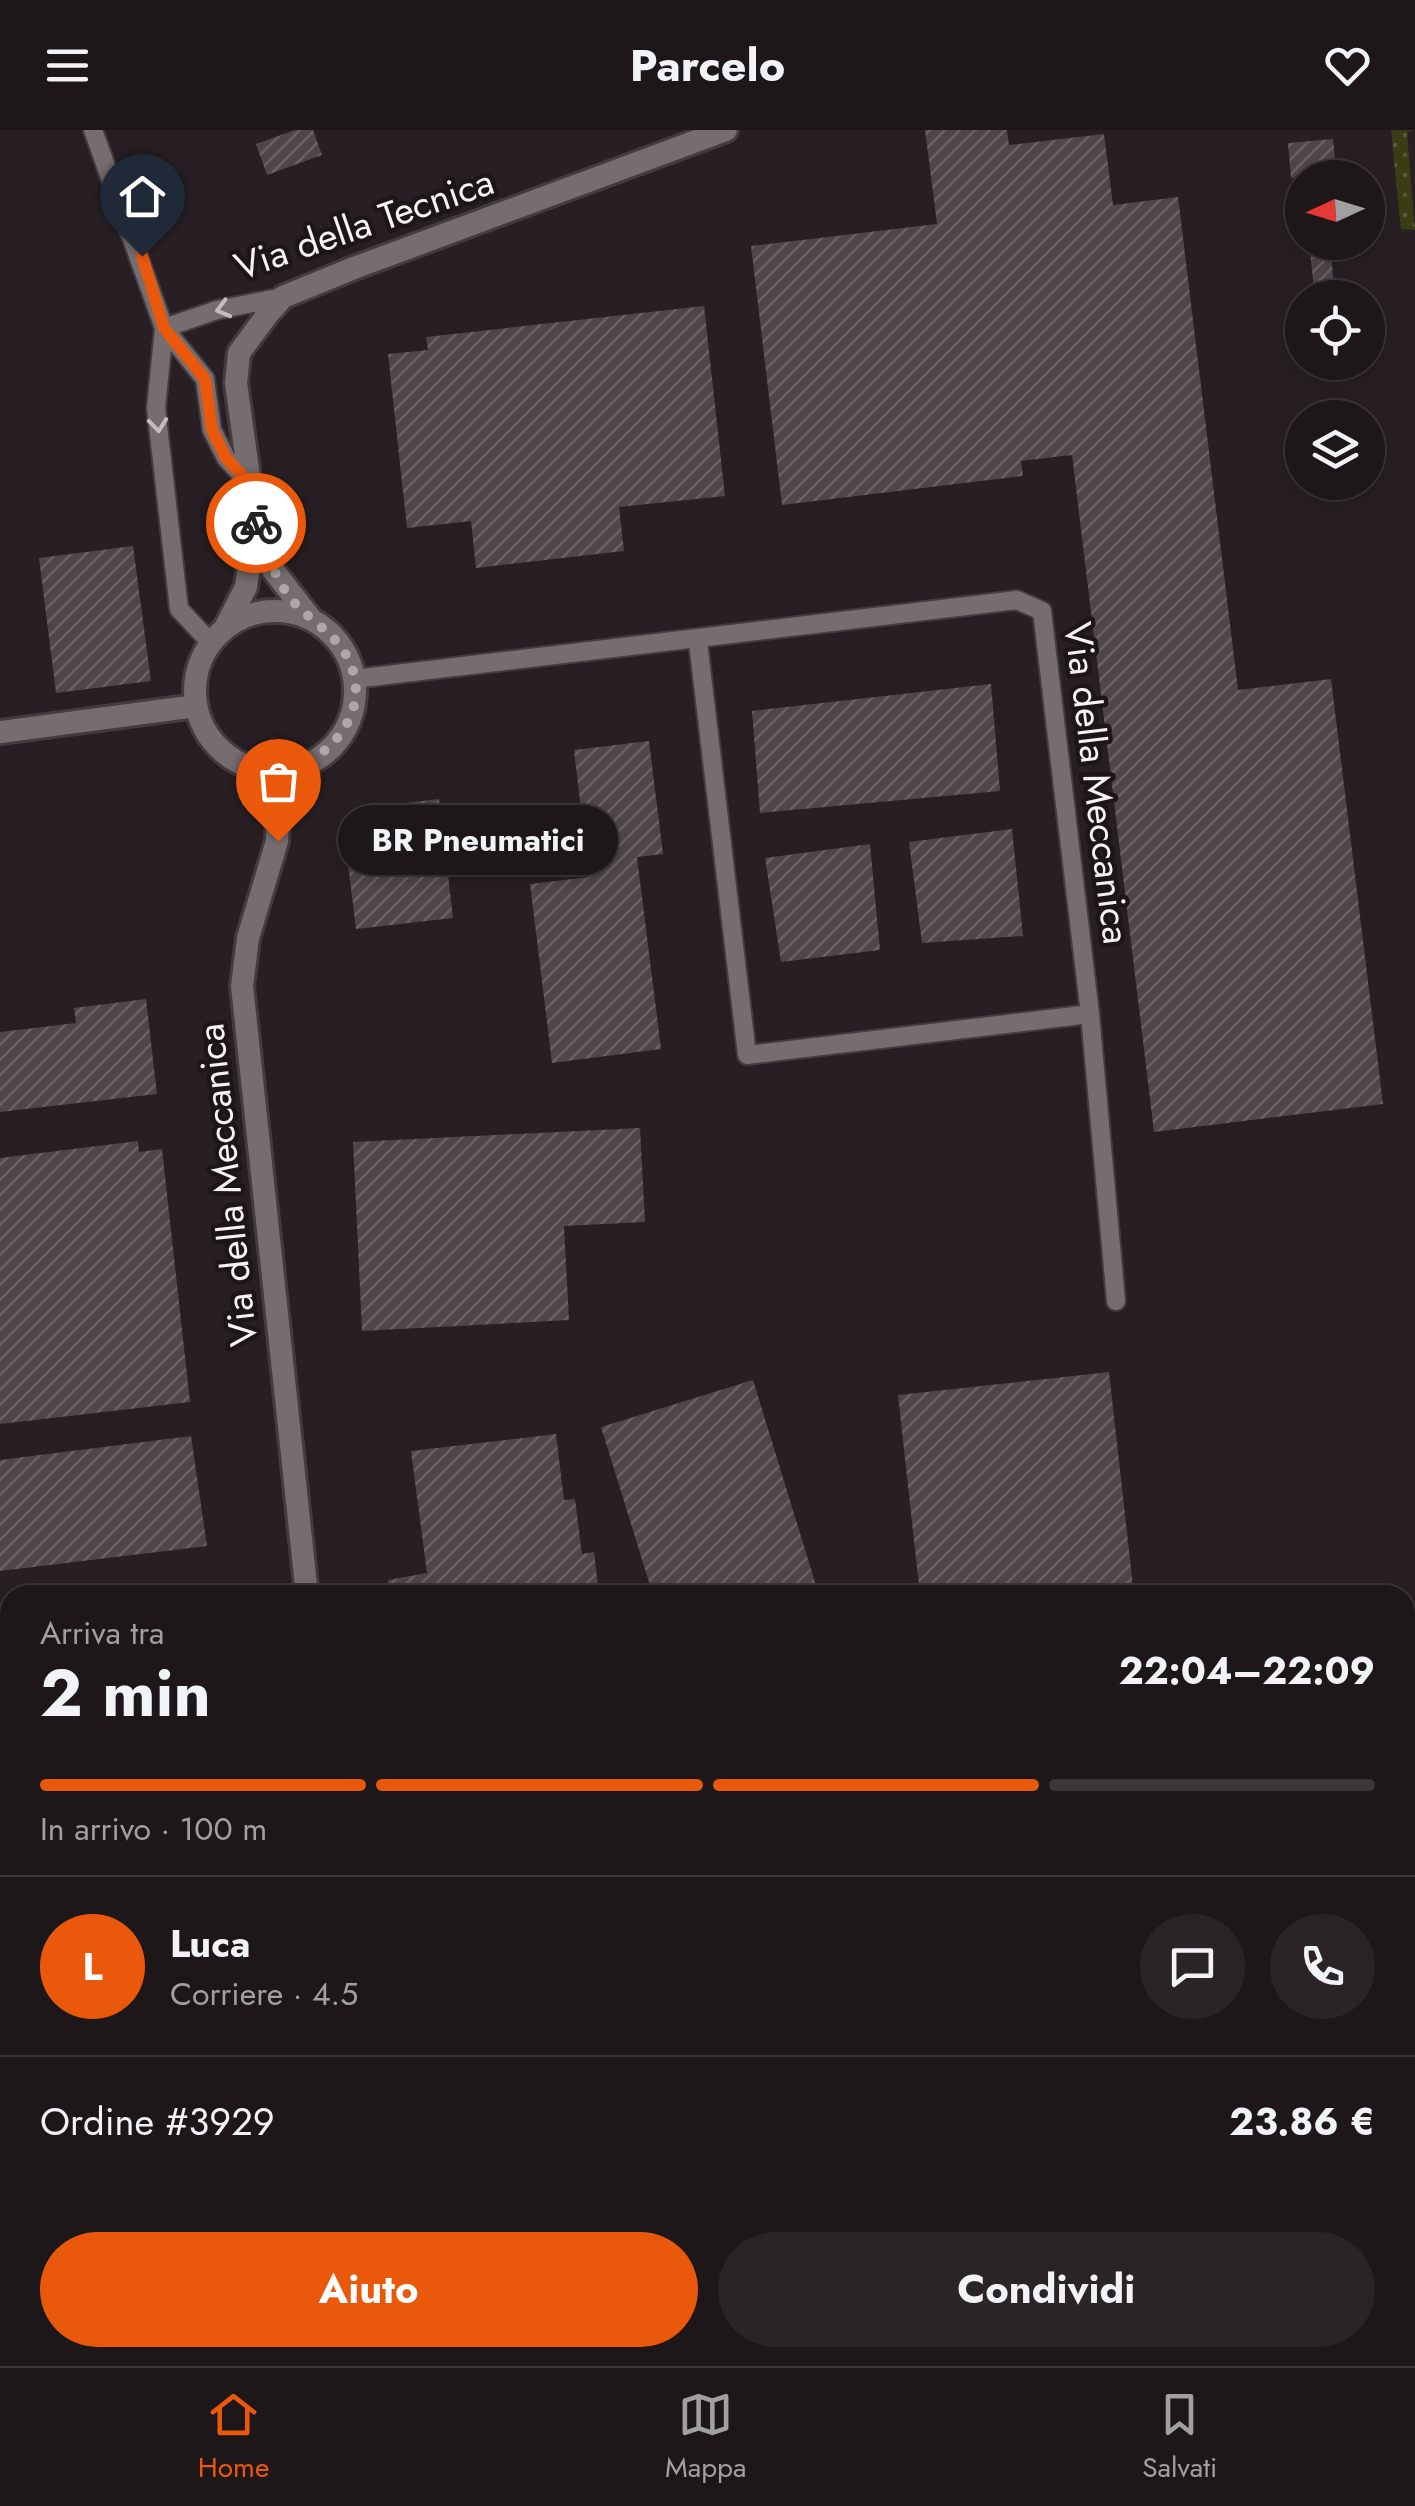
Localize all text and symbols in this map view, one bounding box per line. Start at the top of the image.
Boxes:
text: Parcelo [630,33,785,98]
icon: menu [40,38,95,93]
icon: heart [1320,38,1375,93]
street label: Via della Tecnica [227,153,501,294]
pin [100,154,185,257]
north arrow [1285,160,1385,260]
map controls [1285,160,1385,500]
icon: home [115,169,170,224]
button: locate [1285,280,1385,380]
one-way arrow [214,298,232,319]
button: layers [1285,400,1385,500]
one-way arrow [147,417,168,433]
courier [206,473,306,573]
icon: bike [229,496,284,551]
street label: Via della Meccanica [1050,619,1145,947]
pin [236,739,321,842]
icon: bag [251,754,306,809]
callout: BR Pneumatici [338,806,618,876]
text: BR Pneumatici [371,817,585,863]
street label: Via della Meccanica [182,1021,271,1349]
text: Arriva tra [40,1610,165,1656]
text: 22:04–22:09 [1119,1643,1375,1698]
text: 2 min [40,1646,211,1740]
text: In arrivo · 100 m [40,1806,267,1852]
button: chat [1140,1914,1245,2019]
button: phone [1270,1914,1375,2019]
text: Luca [170,1916,250,1971]
text: L [82,1939,103,1994]
text: Corriere · 4.5 [170,1971,358,2017]
text: Ordine #3929 [40,2094,275,2149]
text: 23.86 € [1229,2094,1375,2149]
button: Aiuto [40,2232,698,2347]
button: Condividi [718,2232,1375,2347]
tab: Home [198,2387,269,2488]
tab: Mappa [665,2387,747,2488]
tab: Salvati [1142,2387,1217,2488]

